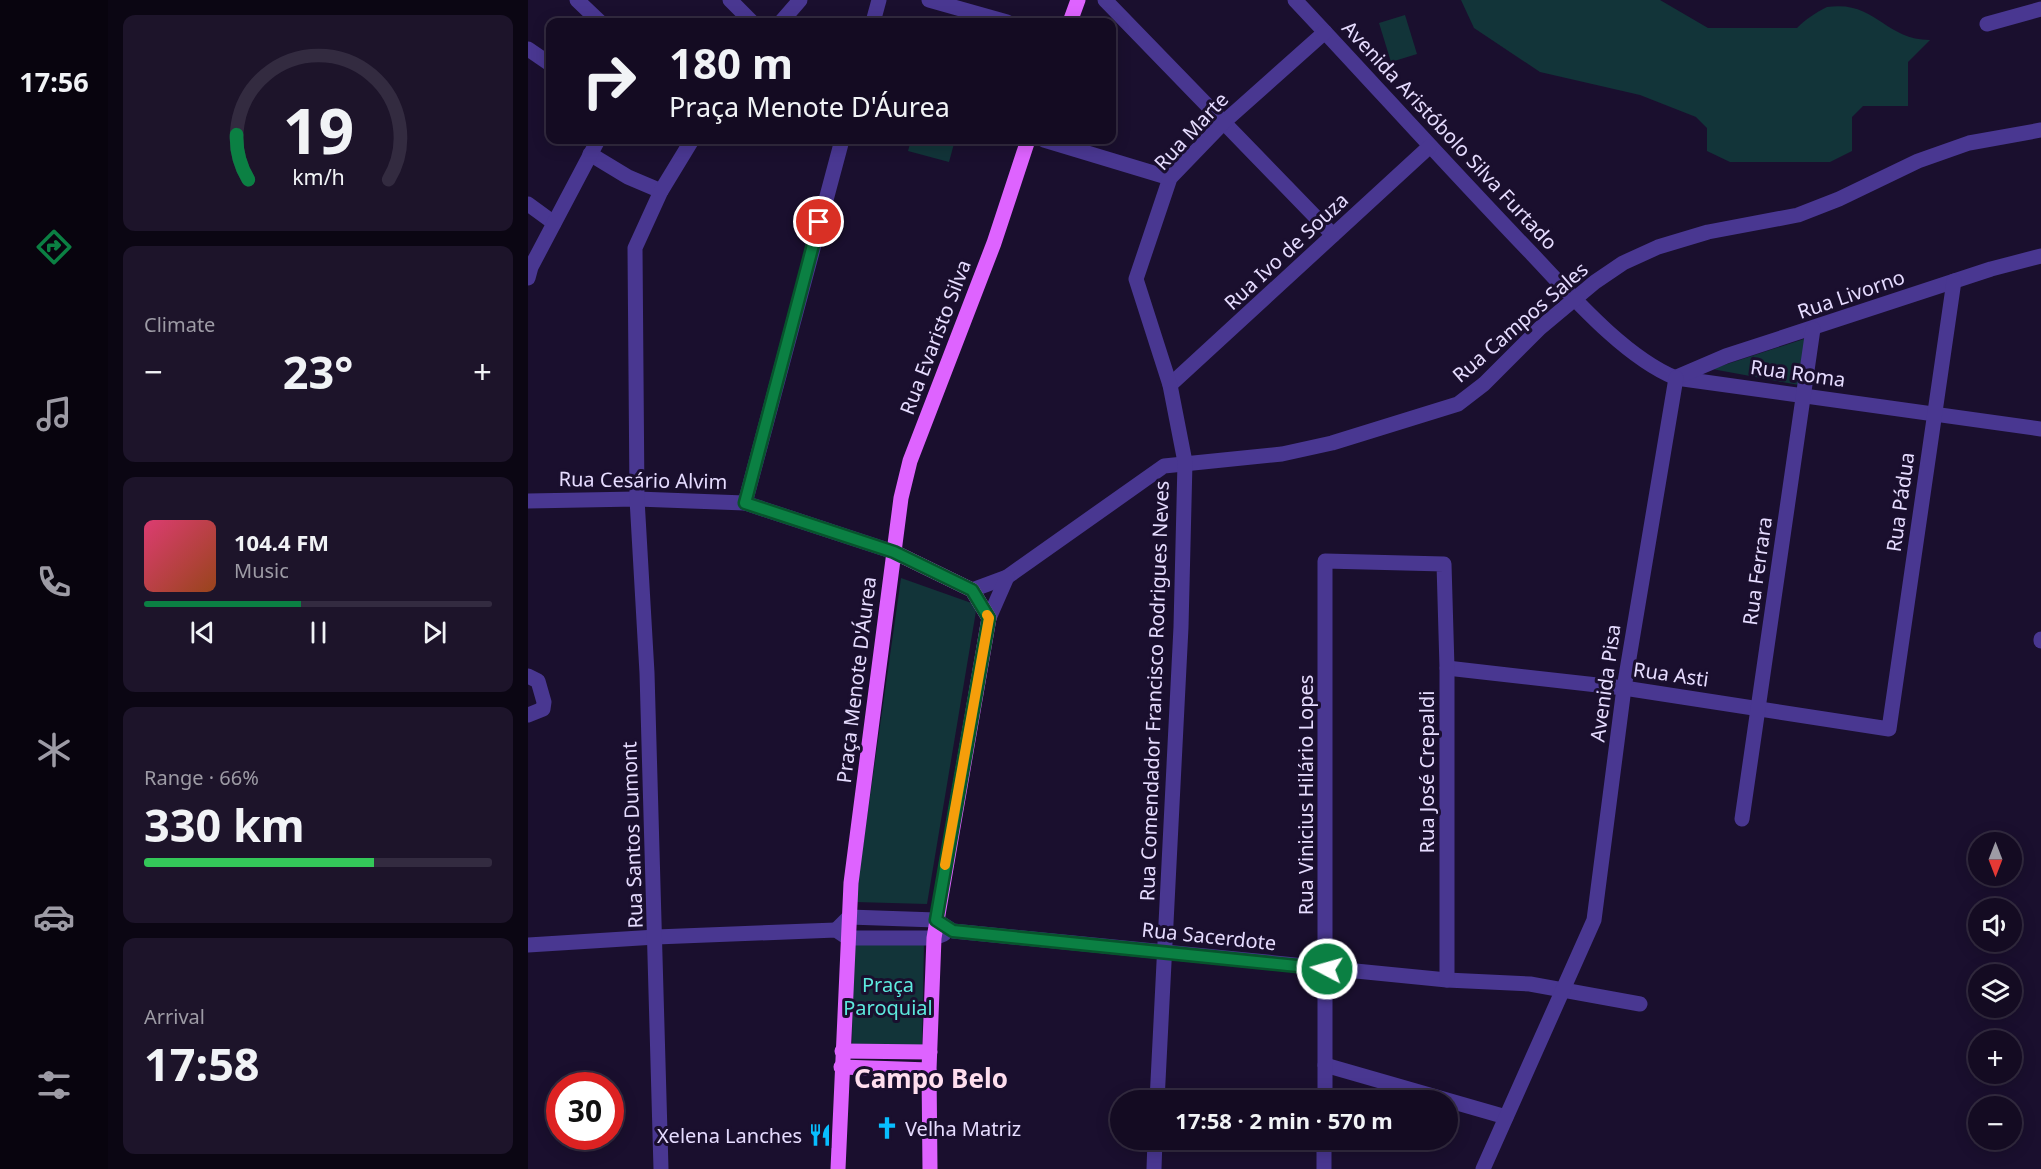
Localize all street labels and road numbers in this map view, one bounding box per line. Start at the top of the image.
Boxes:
street label: Avenida Aristóbolo Silva Furtado [1336,15,1564,255]
street label: Rua Marte [1148,86,1234,176]
street label: Rua Ivo de Souza [1218,186,1354,316]
street label: Rua Evaristo Silva [893,256,977,418]
street label: Rua Campos Sales [1447,256,1593,388]
street label: Rua Livorno [1794,263,1908,325]
street label: Rua Roma [1749,353,1847,393]
street label: Rua Pádua [1880,450,1920,554]
street label: Rua Cesário Alvim [558,465,728,495]
street label: Rua Comendador Francisco Rodrigues Neves [1133,480,1175,902]
street label: Rua Ferrara [1736,515,1778,627]
street label: Praça Menote D'Áurea [830,575,882,785]
street label: Avenida Pisa [1583,622,1627,744]
street label: Rua Asti [1632,655,1710,693]
street label: Rua Vinicius Hilário Lopes [1292,675,1319,915]
street label: Rua José Crepaldi [1413,691,1440,853]
street label: Rua Santos Dumont [615,741,649,929]
street label: Rua Sacerdote [1140,916,1278,956]

